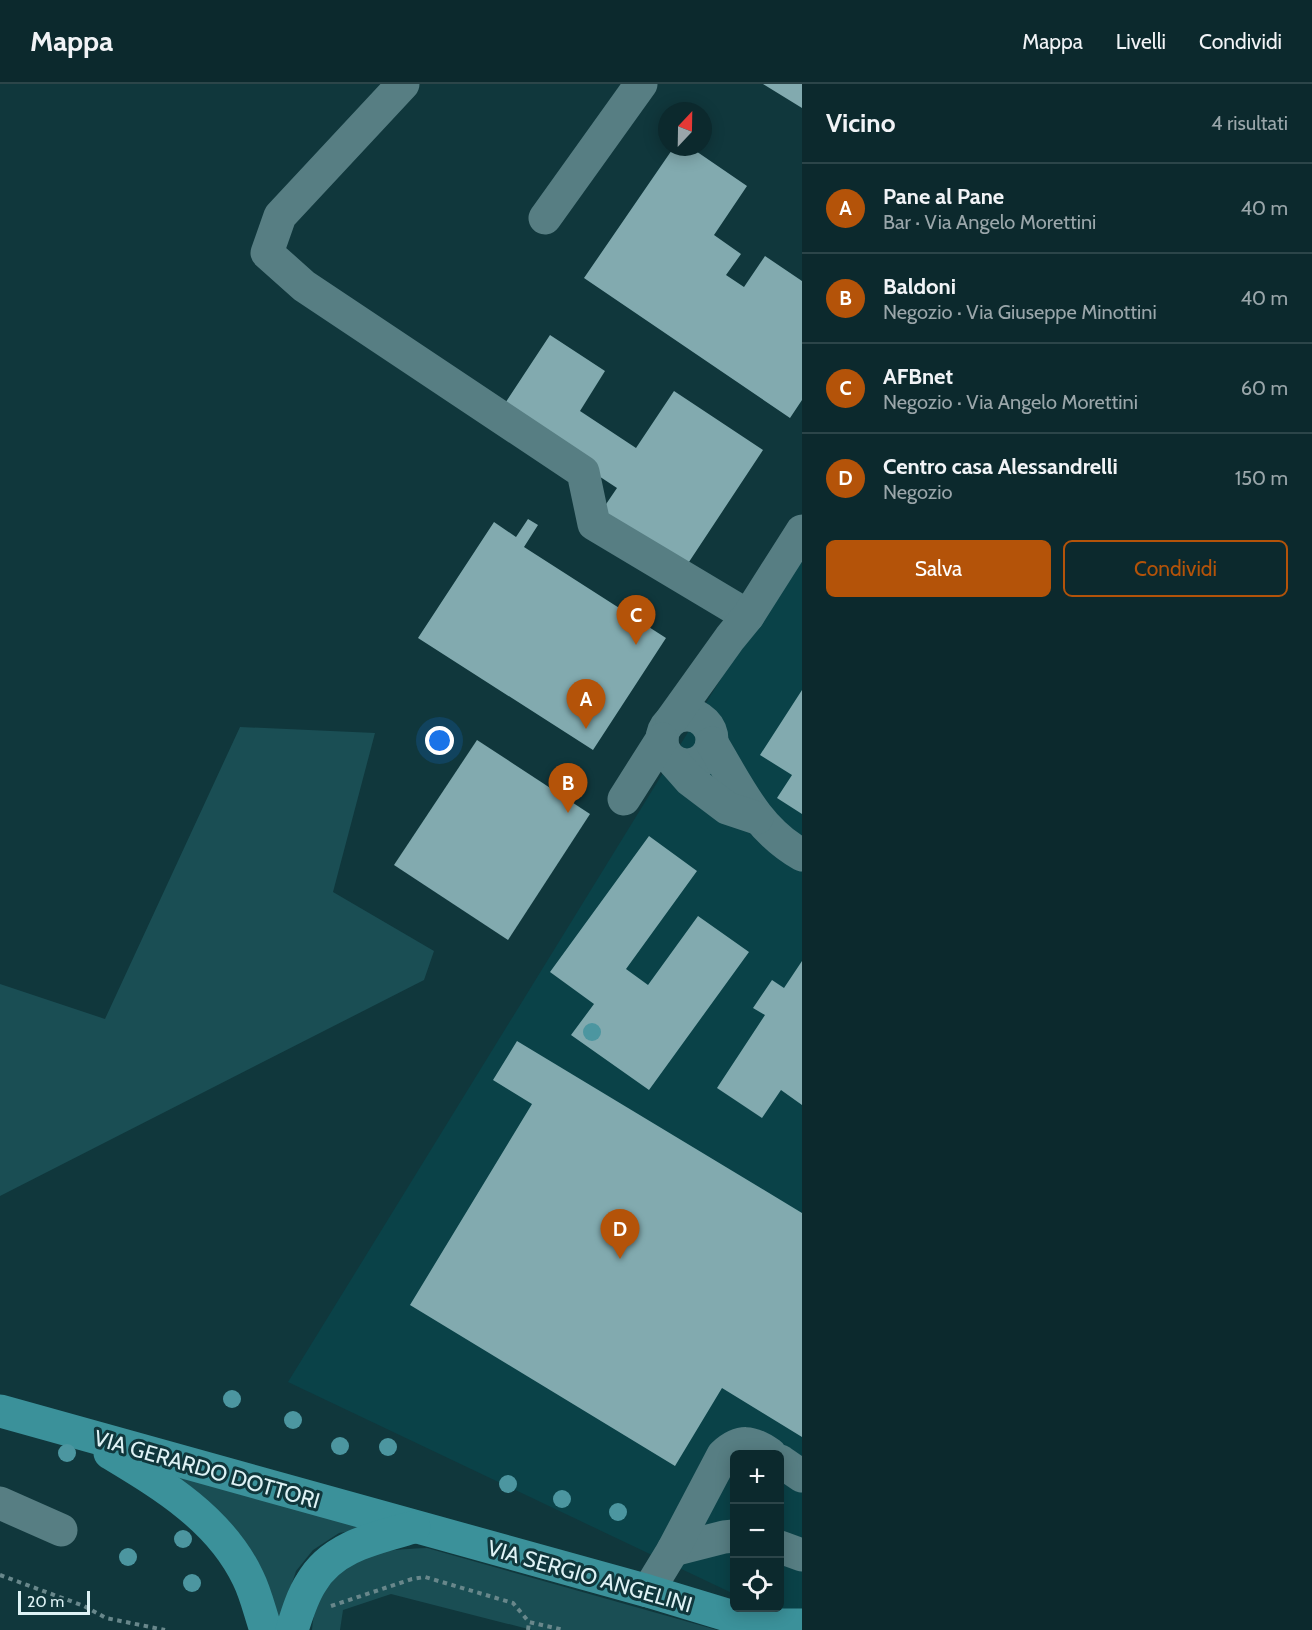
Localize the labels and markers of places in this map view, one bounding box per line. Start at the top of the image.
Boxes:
pin: C [616,596,656,645]
pin: A [566,680,606,729]
pin: B [548,764,588,813]
pin: D [600,1210,640,1259]

